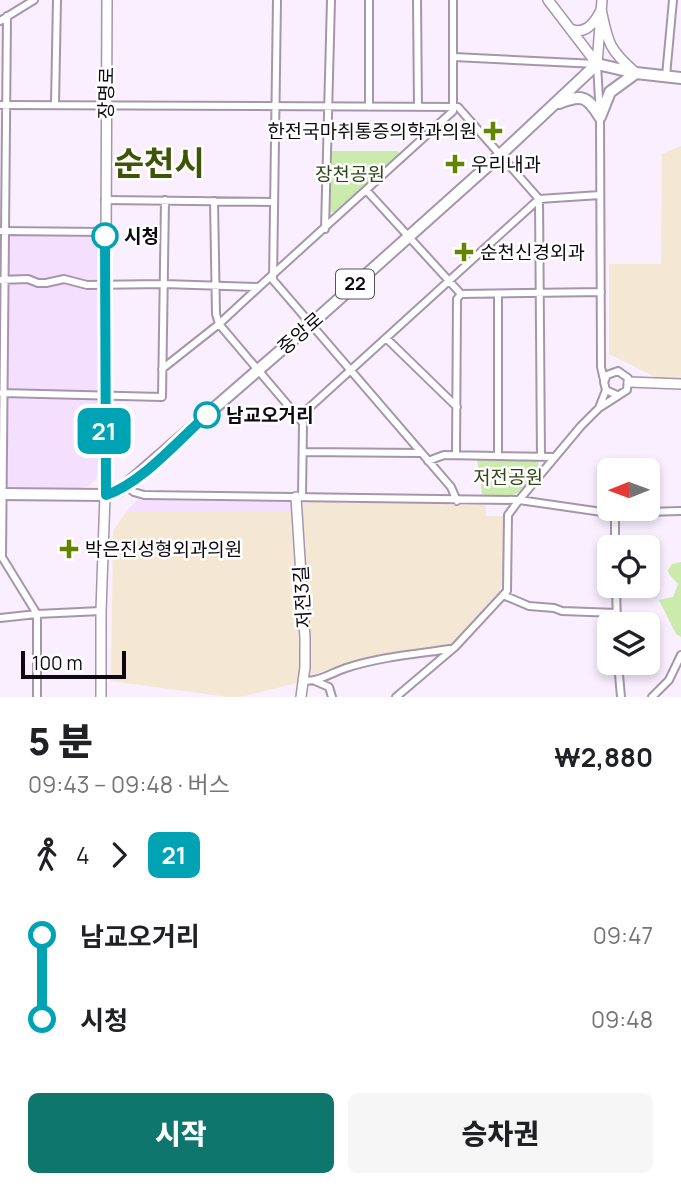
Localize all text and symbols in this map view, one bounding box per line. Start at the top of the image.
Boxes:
street label: 장명로 [93,67,119,119]
place label: 한전국마취통증의학과의원 [267,118,477,144]
marker: 한전국마취통증의학과의원 [483,121,503,141]
district label: 순천시 [113,140,205,185]
place label: 우리내과 [471,151,541,177]
marker: 우리내과 [445,154,465,174]
park label: 장천공원 [315,161,385,187]
marker: 시청 [92,223,118,249]
place label: 시청 [124,223,159,249]
place label: 순천신경외과 [480,239,585,265]
marker: 순천신경외과 [454,242,474,262]
road number: 22 [336,270,374,298]
street label: 중앙로 [272,306,328,360]
marker: 남교오거리 [194,402,220,428]
place label: 남교오거리 [226,402,313,428]
line badge: 21 [72,408,136,454]
text: 21 [92,414,116,447]
north arrow [597,458,660,522]
map controls [597,458,660,675]
park label: 저전공원 [473,464,543,490]
button: locate [597,535,660,598]
place label: 박은진성형외과의원 [85,536,242,562]
marker: 박은진성형외과의원 [59,539,79,559]
street label: 저전3길 [287,565,317,629]
button: layers [597,612,660,675]
scale bar [21,648,126,680]
text: 100 m [32,650,83,676]
text: 5 분 [28,714,93,766]
text: ₩2,880 [554,739,653,775]
text: 09:43 – 09:48 · 버스 [28,768,230,800]
icon: walk [28,836,66,874]
icon: forward [100,836,138,874]
text: 21 [162,838,186,871]
text: 4 [76,839,90,871]
text: 남교오거리 [80,918,200,954]
text: 09:47 [593,919,653,951]
text: 시청 [80,1002,128,1038]
text: 09:48 [591,1003,653,1035]
button: 시작 [28,1093,334,1173]
button: 승차권 [348,1093,653,1173]

